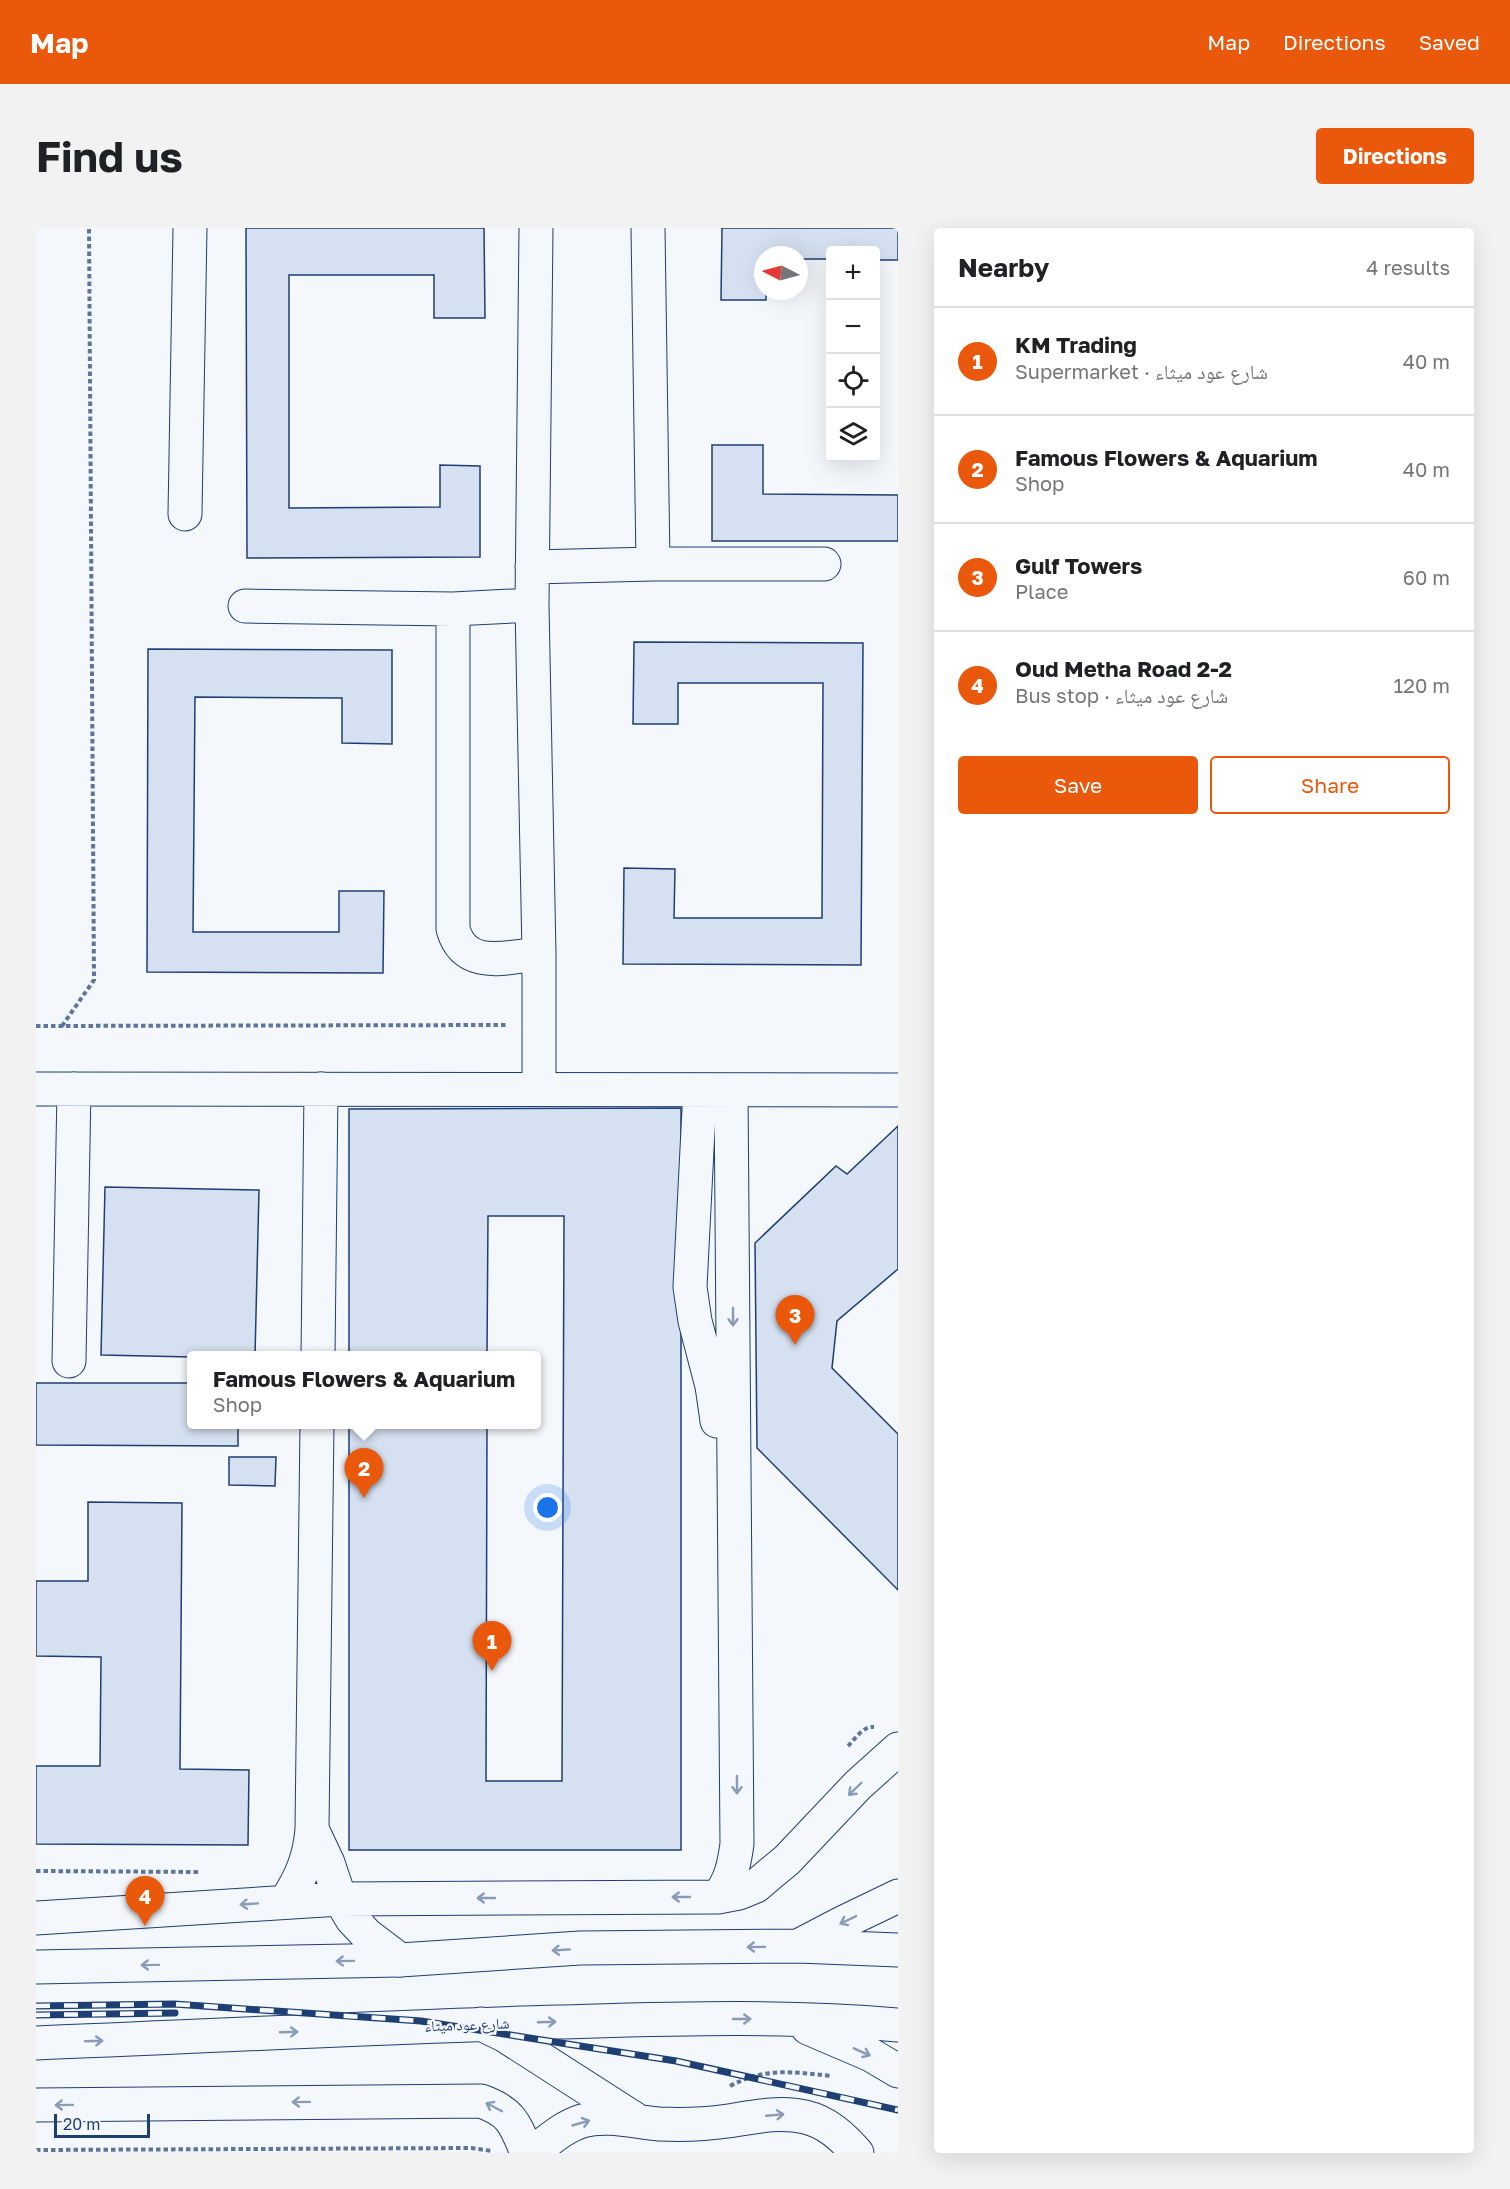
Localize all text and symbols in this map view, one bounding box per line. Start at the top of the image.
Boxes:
text: Map [30,26,88,59]
text: Map [1207,29,1250,55]
text: Directions [1283,29,1386,55]
text: Saved [1419,29,1480,55]
button: Directions [1316,128,1474,184]
text: Find us [36,131,183,181]
north arrow [754,246,808,300]
map controls [826,246,880,462]
button: + [826,246,880,300]
text: Nearby [958,252,1049,283]
text: 4 results [1366,255,1450,279]
button: − [826,300,880,354]
text: KM Trading [1015,331,1137,358]
text: 1 [972,349,983,373]
text: 40 m [1403,349,1450,373]
button: locate [826,354,880,408]
text: Supermarket · شارع عود ميثاء [1015,359,1268,383]
button: layers [826,408,880,462]
text: Famous Flowers & Aquarium [1015,444,1318,471]
text: 2 [971,457,984,481]
text: 40 m [1403,457,1450,481]
text: Shop [1015,471,1064,495]
text: Gulf Towers [1015,552,1142,579]
text: 3 [971,565,984,589]
text: 60 m [1403,565,1450,589]
text: Place [1015,579,1068,603]
text: Oud Metha Road 2-2 [1015,655,1232,682]
text: 4 [971,673,984,697]
text: 120 m [1394,673,1450,697]
text: Bus stop · شارع عود ميثاء [1015,683,1228,707]
button: Save [958,756,1198,814]
button: Share [1210,756,1450,814]
pin: 3 [776,1296,814,1345]
one-way arrow [727,1306,739,1326]
popup [187,1351,541,1429]
text: Famous Flowers & Aquarium [213,1365,515,1392]
text: Shop [213,1392,262,1416]
pin: 2 [344,1448,384,1498]
your location [533,1493,562,1522]
pin: 1 [472,1622,512,1671]
one-way arrow [731,1774,742,1794]
one-way arrow [847,1781,862,1796]
pin: 4 [126,1876,164,1926]
one-way arrow [671,1891,691,1903]
one-way arrow [476,1892,496,1904]
one-way arrow [239,1899,259,1910]
one-way arrow [839,1915,857,1926]
one-way arrow [746,1941,766,1952]
one-way arrow [551,1944,571,1955]
one-way arrow [335,1955,355,1967]
one-way arrow [141,1959,161,1971]
one-way arrow [732,2013,752,2025]
street label: شارع عود ميثاء [424,2014,510,2036]
one-way arrow [537,2017,557,2028]
one-way arrow [279,2027,299,2038]
one-way arrow [84,2035,104,2046]
one-way arrow [853,2046,871,2058]
one-way arrow [291,2097,311,2108]
one-way arrow [54,2099,74,2111]
one-way arrow [486,2101,503,2113]
one-way arrow [765,2109,785,2120]
scale bar [54,2111,150,2138]
text: 20 m [63,2114,100,2134]
one-way arrow [571,2117,590,2128]

